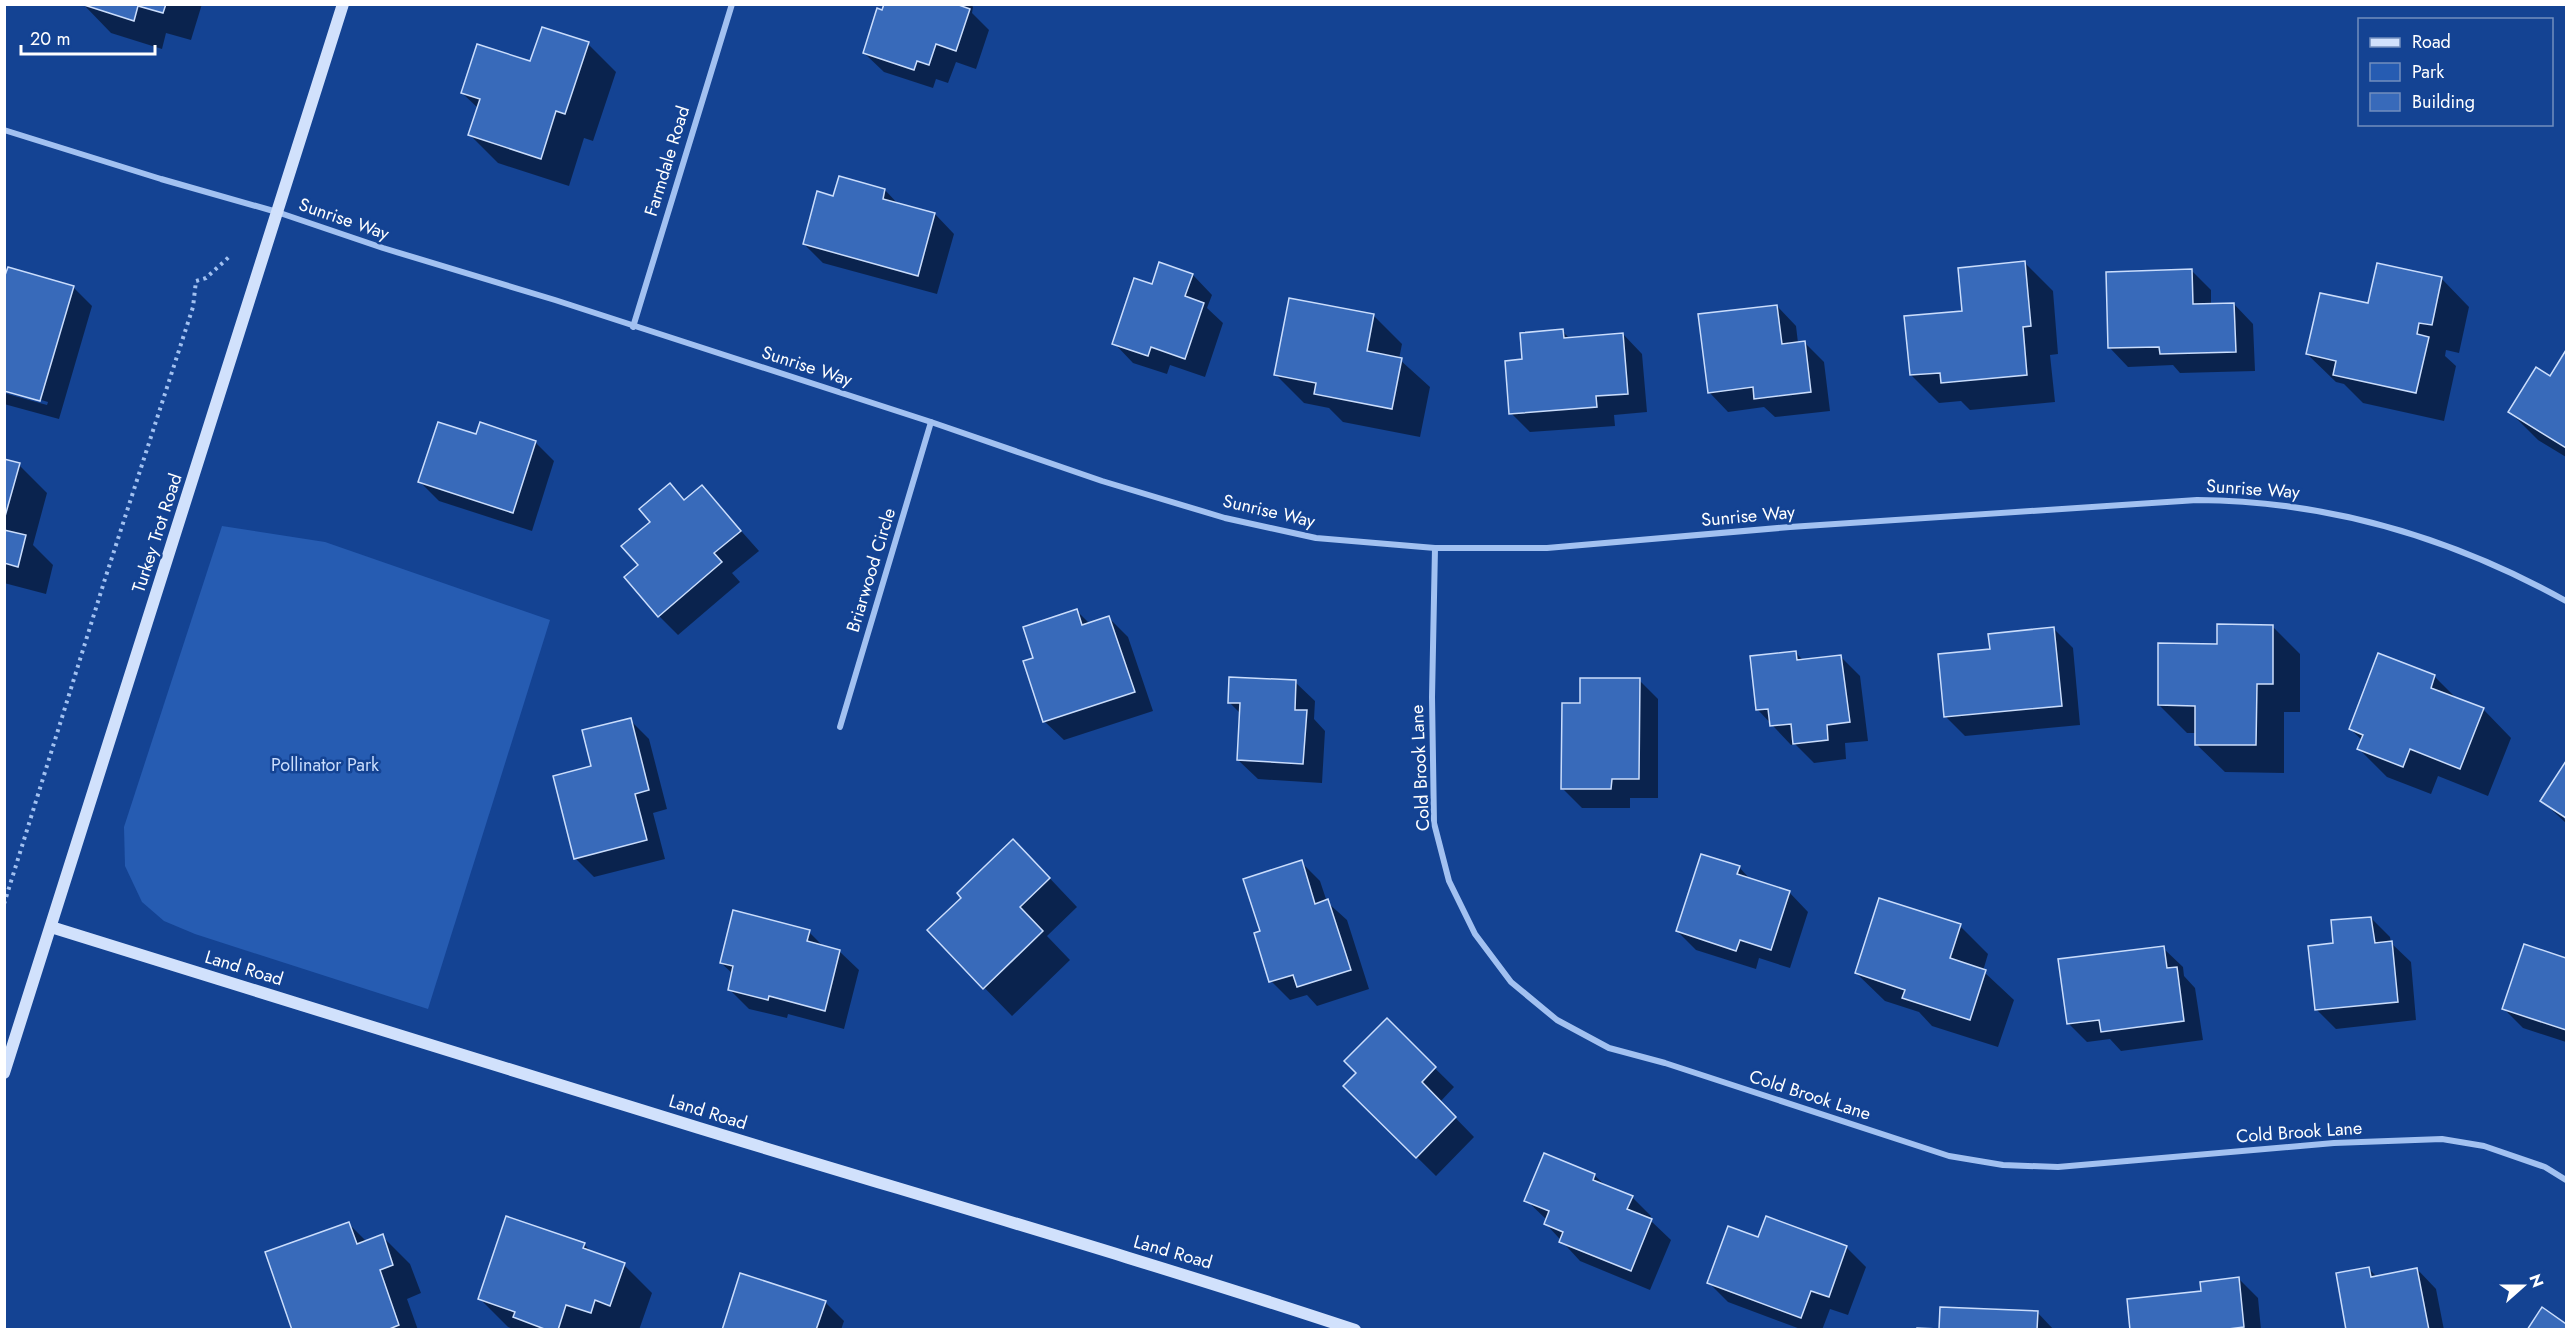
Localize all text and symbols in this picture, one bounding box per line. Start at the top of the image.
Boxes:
scale bar [21,18,154,56]
legend [2358,18,2553,126]
text: 20 m [30,26,70,52]
text: Road [2412,29,2451,55]
text: Park [2412,59,2444,85]
text: Building [2412,89,2475,115]
street label: Farmdale Road [638,103,696,219]
street label: Sunrise Way [295,191,393,247]
street label: Sunrise Way [758,339,856,393]
street label: Turkey Trot Road [126,470,188,596]
street label: Sunrise Way [2205,473,2301,505]
street label: Sunrise Way [1220,488,1318,534]
street label: Sunrise Way [1700,499,1796,533]
street label: Briarwood Circle [840,505,902,635]
street label: Cold Brook Lane [1404,704,1436,832]
park label: Pollinator Park [271,752,379,778]
street label: Land Road [202,944,286,992]
street label: Cold Brook Lane [1746,1063,1874,1127]
street label: Land Road [666,1088,750,1136]
street label: Cold Brook Lane [2235,1115,2363,1149]
street label: Land Road [1131,1228,1215,1276]
north arrow [2493,1256,2553,1316]
text: N [2524,1271,2550,1291]

